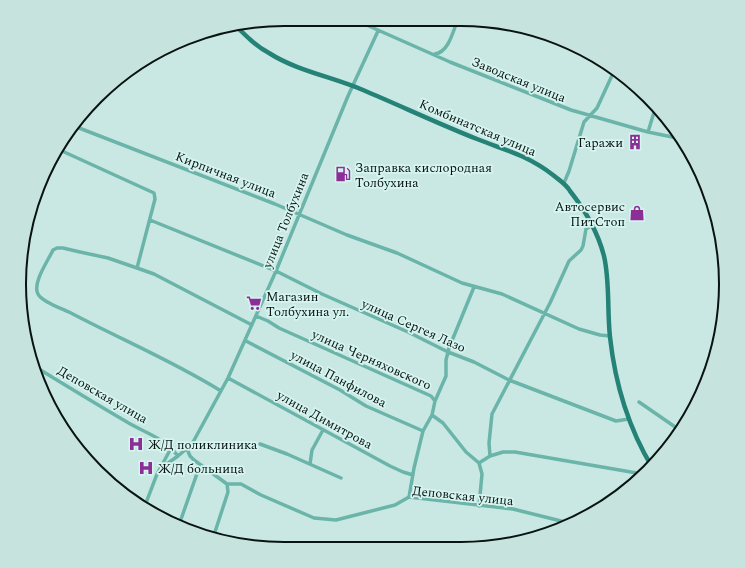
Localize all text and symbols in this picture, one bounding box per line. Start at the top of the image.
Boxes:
street label: Заводская улица [468,52,569,108]
street label: Комбинатская улица [416,94,540,162]
place label: Гаражи [578,133,623,153]
building icon: Гаражи [626,133,644,151]
street label: Кирпичная улица [172,147,279,204]
place label: Заправка кислородная Толбухина [355,158,492,193]
fuel station icon: Заправка кислородная Толбухина [334,165,352,183]
street label: улица Толбухина [257,169,315,272]
place label: Автосервис ПитСтоп [555,197,625,232]
shop icon: Автосервис ПитСтоп [628,204,646,222]
place label: Магазин Толбухина ул. [266,287,349,322]
supermarket icon: Магазин Толбухина ул. [245,294,263,312]
street label: улица Сергея Лазо [357,294,469,358]
street label: улица Черняховского [308,324,435,395]
street label: улица Панфилова [286,345,391,413]
street label: Деповская улица [53,361,152,429]
street label: улица Димитрова [272,385,377,455]
hospital icon: Ж/Д поликлиника [127,435,145,453]
place label: Ж/Д поликлиника [148,435,258,455]
hospital icon: Ж/Д больница [137,459,155,477]
place label: Ж/Д больница [158,459,245,479]
street label: Деповская улица [411,481,515,511]

